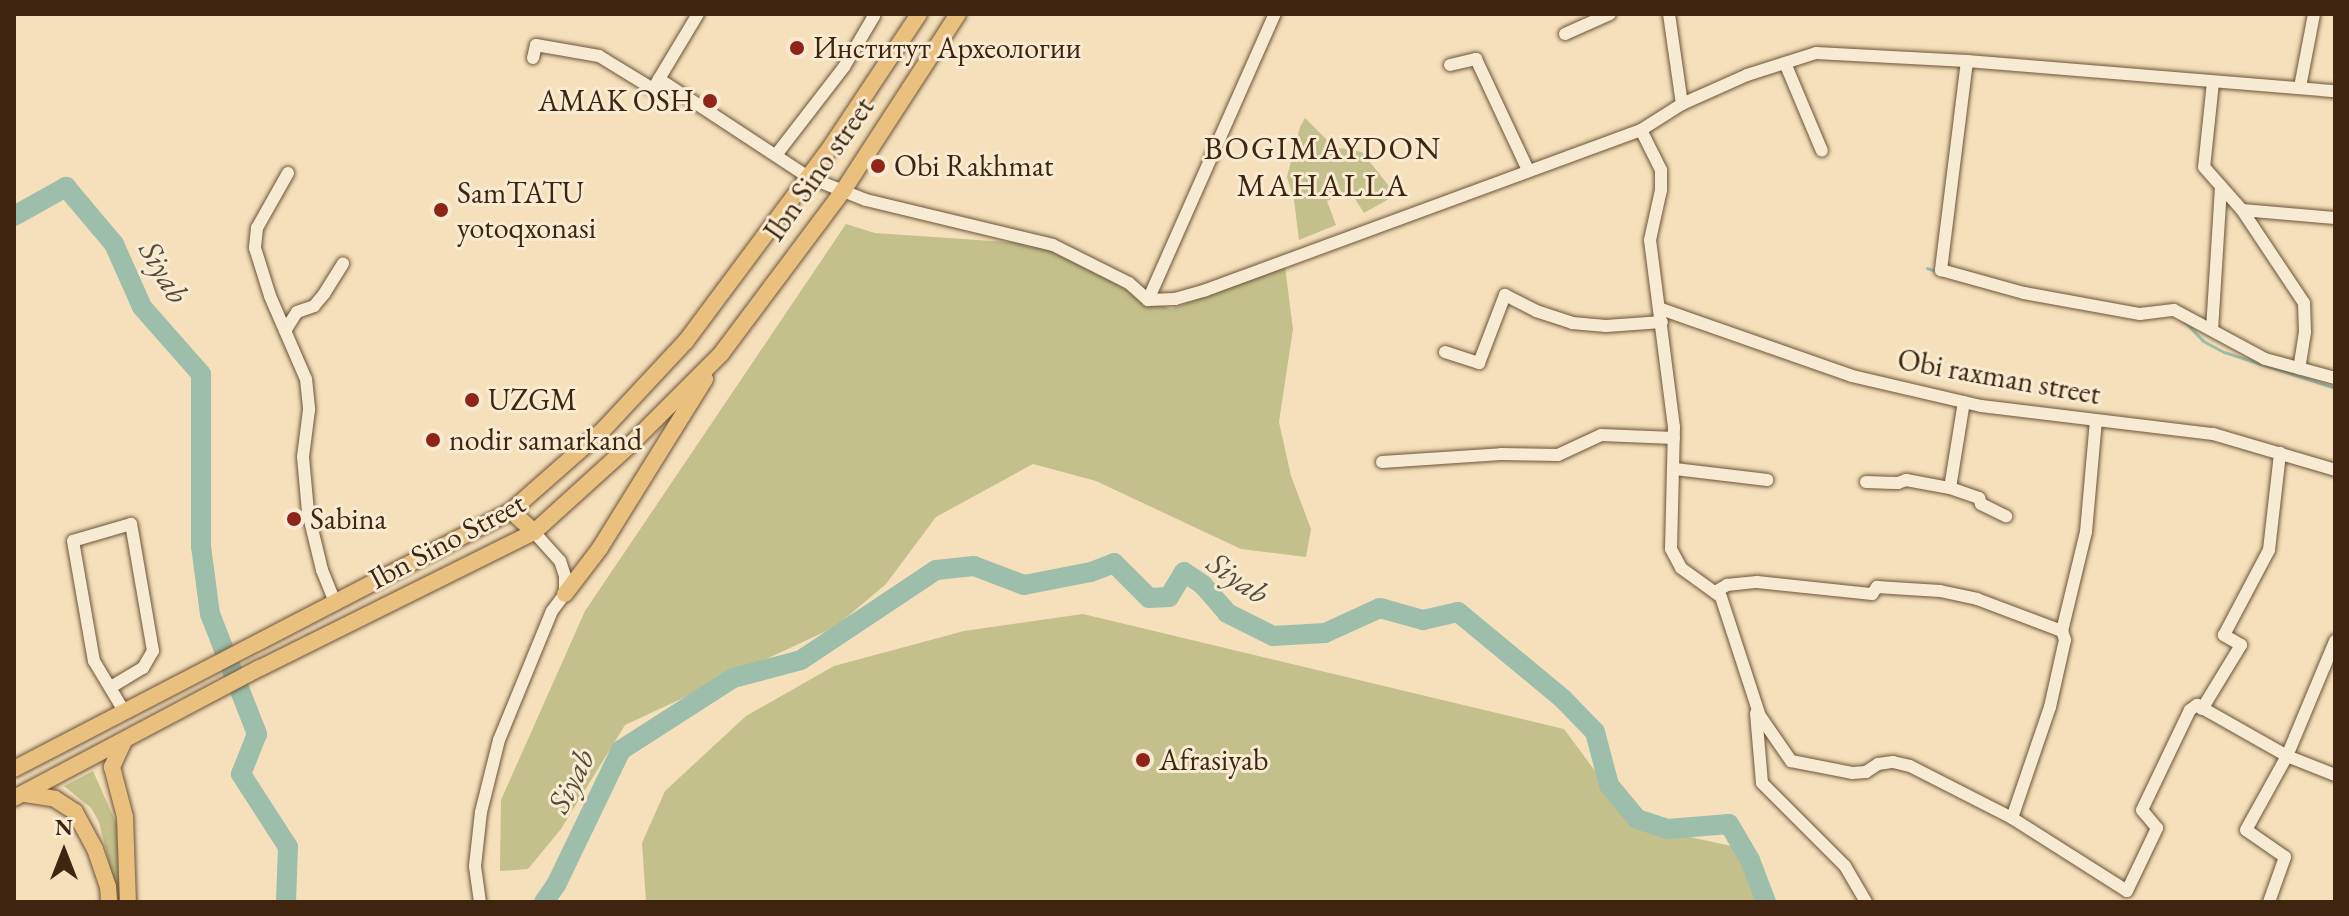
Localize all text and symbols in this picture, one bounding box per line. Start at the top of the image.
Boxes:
place label: Институт Археологии [813,30,1081,66]
marker: Институт Археологии [788,39,806,57]
place label: AMAK OSH [538,83,694,119]
street label: Ibn Sino street [756,90,882,248]
marker: AMAK OSH [701,92,719,110]
district label: BOGIMAYDON MAHALLA [1204,130,1442,205]
place label: Obi Rakhmat [894,148,1053,184]
marker: Obi Rakhmat [869,157,887,175]
place label: SamTATU yotoqxonasi [457,175,596,246]
marker: SamTATU yotoqxonasi [432,201,450,219]
water label: Siyab [131,234,197,310]
street label: Obi raxman street [1895,341,2103,413]
place label: UZGM [488,382,577,418]
marker: UZGM [463,391,481,409]
place label: nodir samarkand [449,422,642,458]
marker: nodir samarkand [424,431,442,449]
street label: Ibn Sino Street [363,485,531,597]
place label: Sabina [310,501,387,537]
marker: Sabina [285,510,303,528]
water label: Siyab [1200,543,1276,613]
place label: Afrasiyab [1159,742,1268,778]
water label: Siyab [539,743,603,819]
marker: Afrasiyab [1134,751,1152,769]
north arrow [24,812,104,892]
text: N [55,813,73,842]

